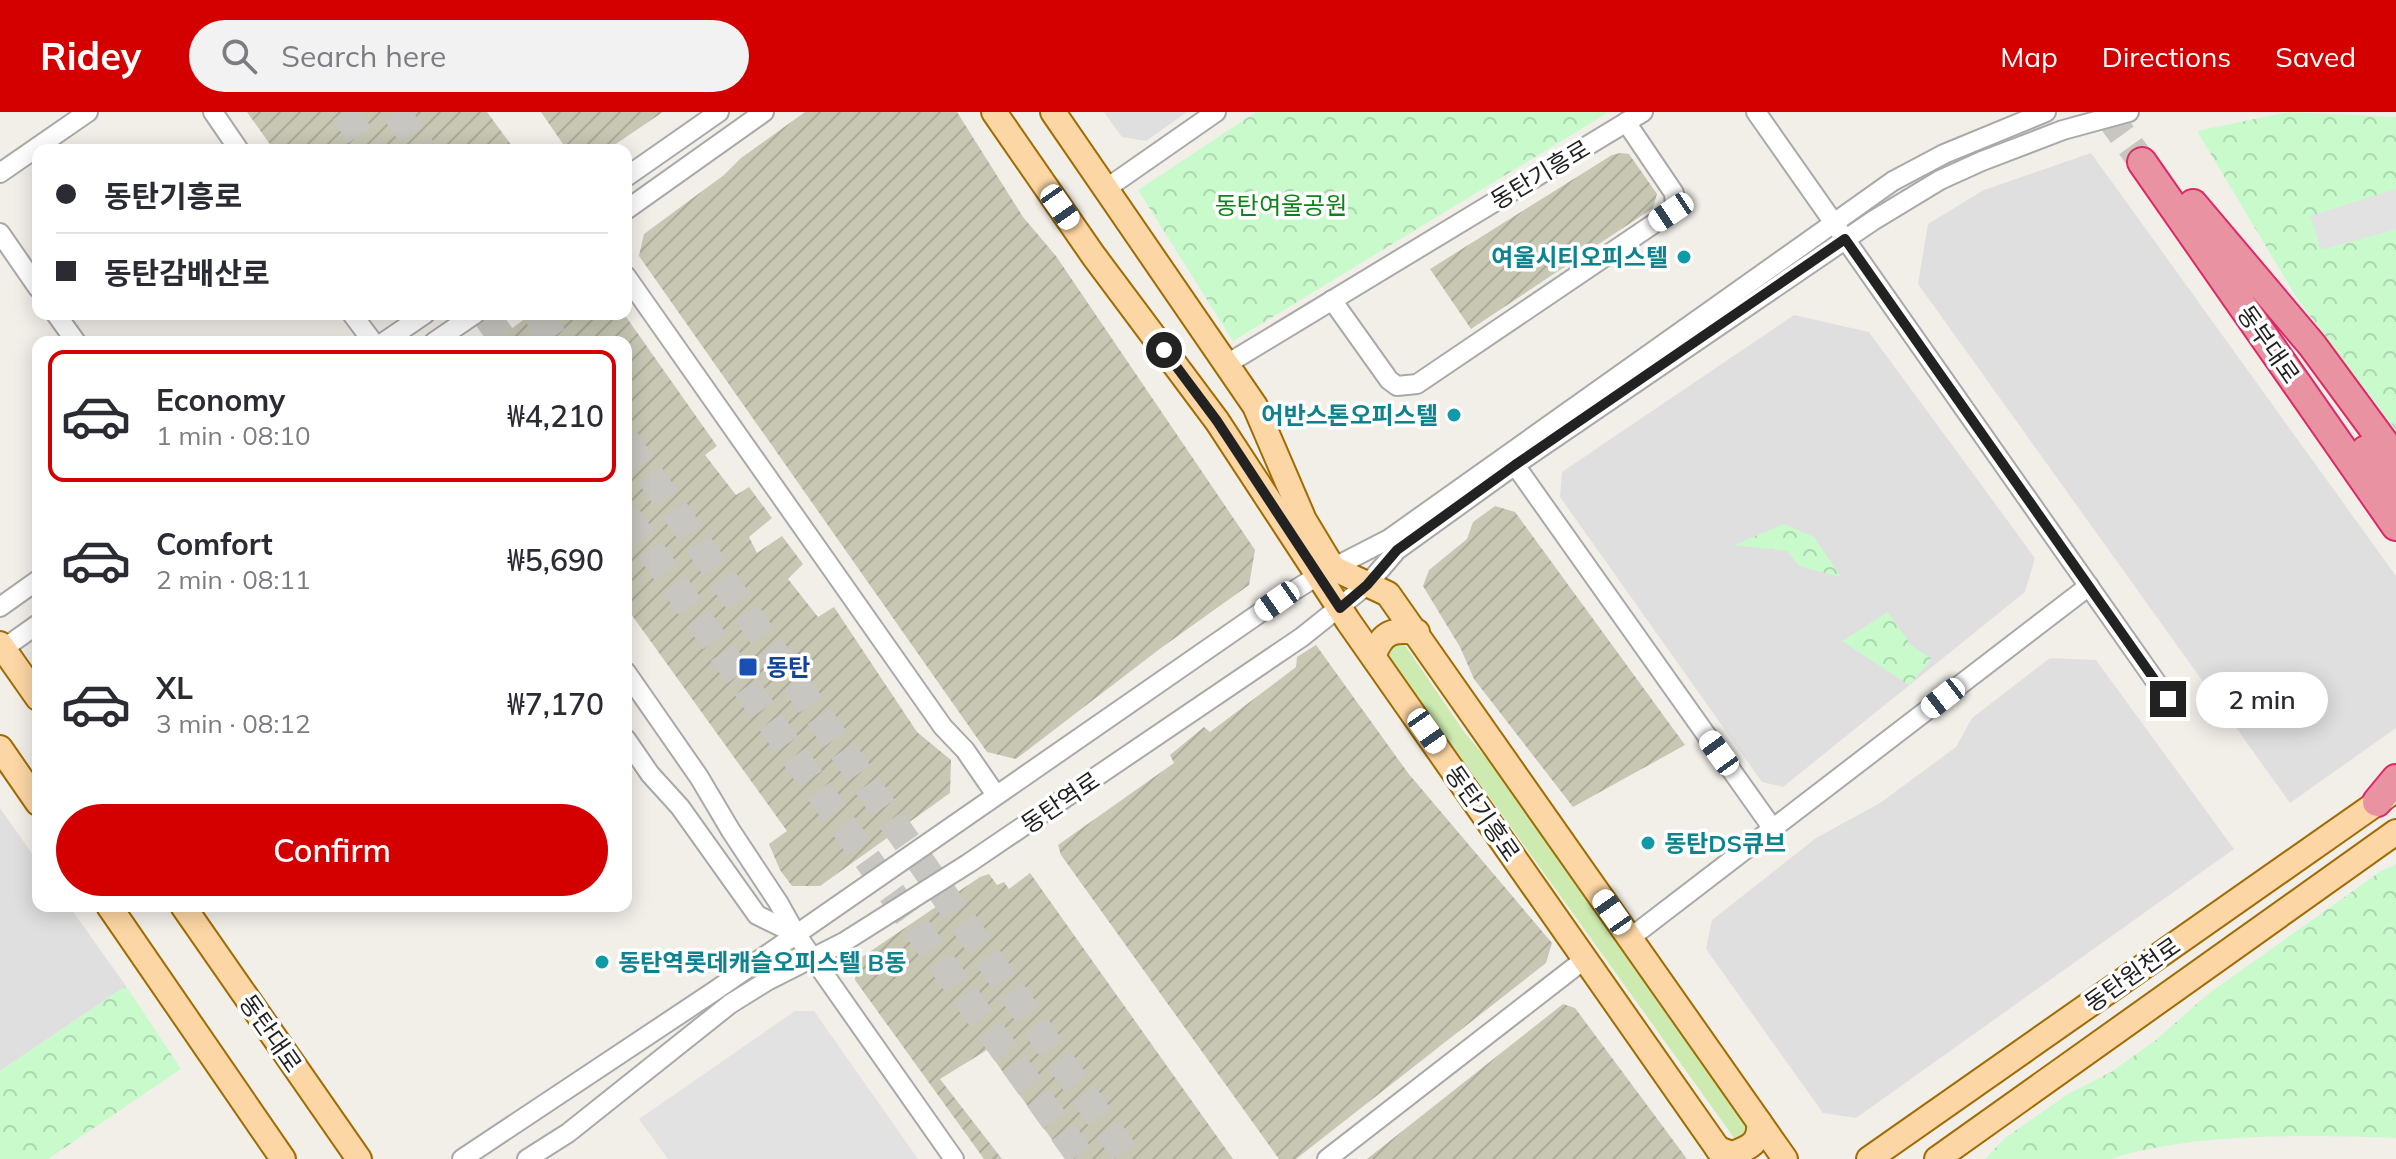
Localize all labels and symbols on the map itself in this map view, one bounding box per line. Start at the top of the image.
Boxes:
street label: 동탄기흥로 [1485,133,1595,215]
car [1036,180,1084,234]
car [1644,189,1698,235]
park label: 동탄여울공원 [1215,190,1347,220]
place label: 여울시티오피스텔 [1491,242,1668,272]
marker: 여울시티오피스텔 [1675,248,1693,266]
street label: 동부대로 [2231,299,2307,389]
route start [1146,332,1182,368]
place label: 어반스톤오피스텔 [1261,400,1438,430]
marker: 어반스톤오피스텔 [1445,406,1463,424]
car [1250,577,1304,625]
place label: 동탄 [766,652,810,682]
marker: 동탄 [737,656,759,678]
callout: 2 min [2196,671,2328,727]
car [1917,674,1969,722]
route end [2150,681,2186,717]
car [1403,704,1451,758]
car [1695,727,1743,779]
street label: 동탄기흥로 [1439,759,1527,867]
street label: 동탄역로 [1015,765,1105,839]
place label: 동탄DS큐브 [1664,828,1786,858]
marker: 동탄DS큐브 [1639,834,1657,852]
car [1588,885,1636,939]
street label: 동탄원천로 [2078,930,2186,1018]
place label: 동탄역롯데캐슬오피스텔 B동 [618,947,906,977]
marker: 동탄역롯데캐슬오피스텔 B동 [593,953,611,971]
street label: 동탄대로 [233,988,309,1078]

